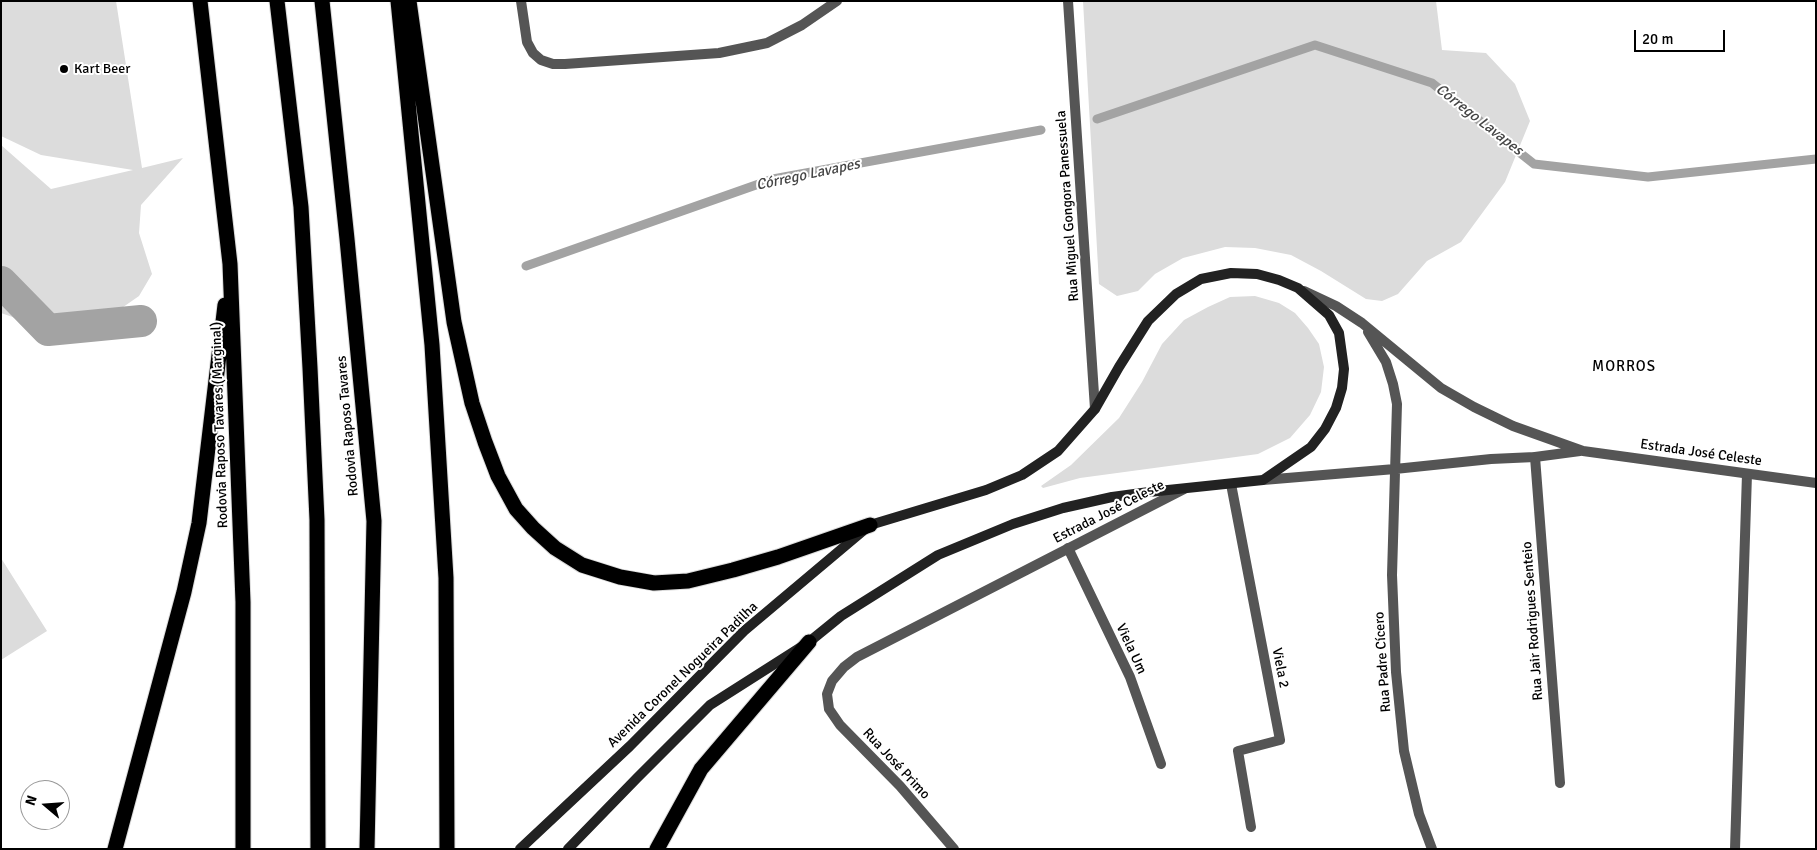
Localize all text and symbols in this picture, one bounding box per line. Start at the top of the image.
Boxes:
scale bar [1637,20,1728,52]
text: 20 m [1642,30,1673,48]
place label: Kart Beer [74,61,130,77]
marker: Kart Beer [58,63,70,75]
water label: Córrego Lavapes [1432,80,1526,160]
street label: Rua Miguel Gongora Panessuela [1053,110,1083,302]
water label: Córrego Lavapes [755,155,861,195]
street label: Rodovia Raposo Tavares (Marginal) [208,321,232,529]
street label: Rodovia Raposo Tavares [333,355,363,497]
district label: MORROS [1591,358,1657,376]
street label: Estrada José Celeste [1639,436,1763,470]
street label: Estrada José Celeste [1051,477,1167,547]
street label: Rua Jair Rodrigues Senteio [1519,541,1547,701]
street label: Avenida Coronel Nogueira Padilha [604,599,762,751]
street label: Rua Padre Cícero [1371,611,1395,713]
street label: Viela Um [1112,621,1150,677]
street label: Viela 2 [1268,646,1292,690]
street label: Rua José Primo [859,725,933,803]
north arrow [20,780,70,830]
text: N [22,793,41,808]

